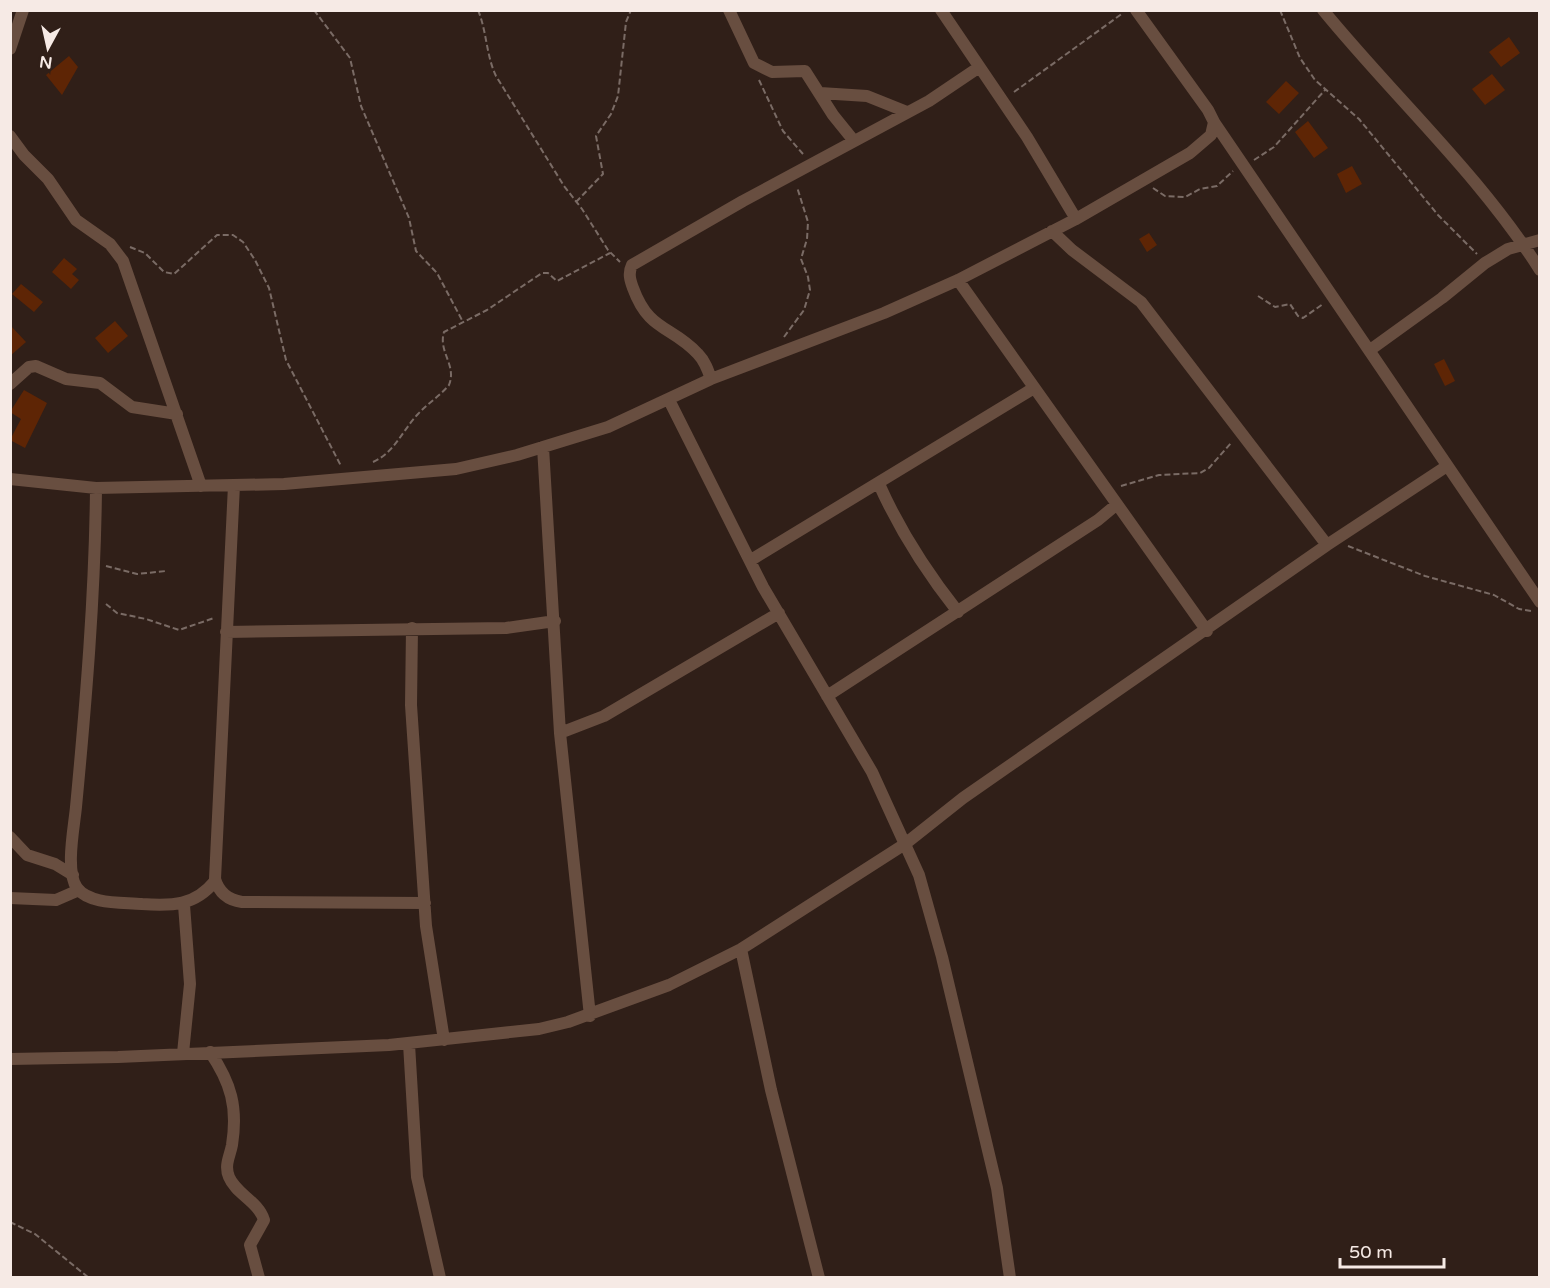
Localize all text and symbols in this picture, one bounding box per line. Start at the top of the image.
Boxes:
north arrow [18,18,78,78]
text: N [38,51,54,73]
scale bar [1340,1231,1444,1269]
text: 50 m [1349,1241,1393,1263]

